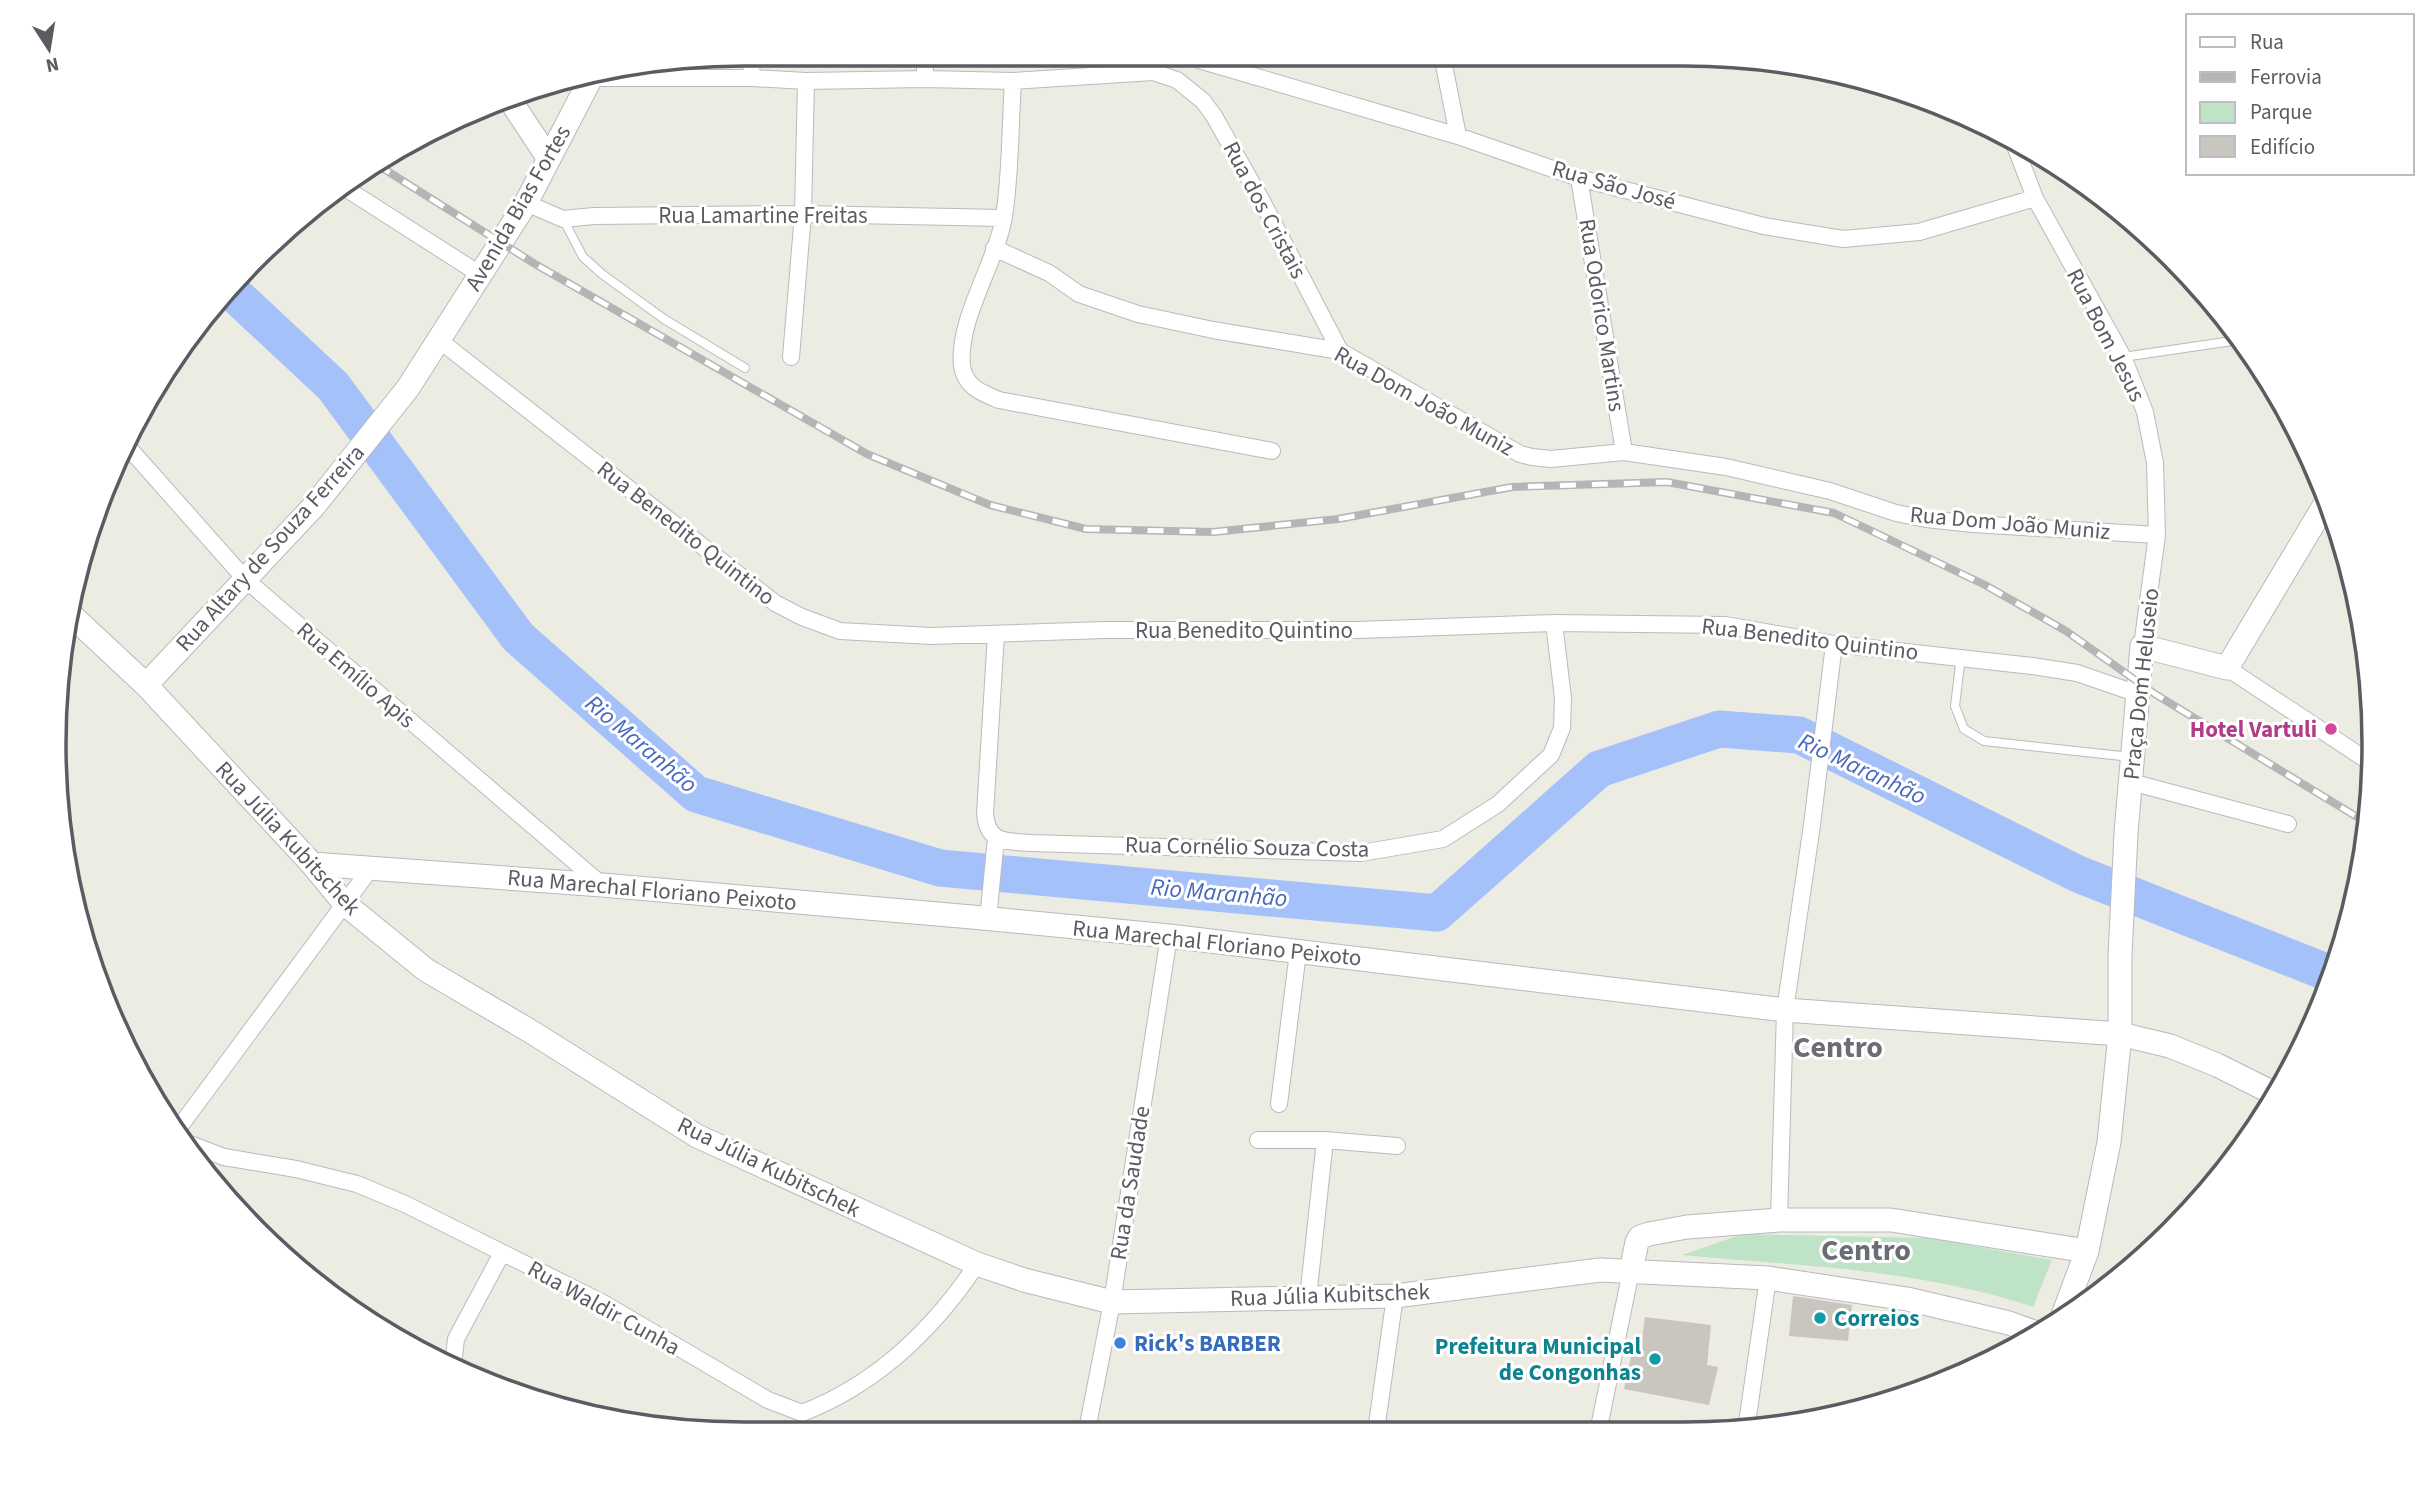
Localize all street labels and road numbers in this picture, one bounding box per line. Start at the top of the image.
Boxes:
street label: Avenida Bias Fortes [457,119,579,297]
street label: Rua dos Cristais [1215,135,1315,285]
street label: Rua São José [1548,152,1680,218]
street label: Rua Lamartine Freitas [658,199,868,232]
street label: Rua Odorico Martins [1570,216,1634,414]
street label: Rua Bom Jesus [2058,263,2154,407]
street label: Rua Dom João Muniz [1328,338,1520,464]
street label: Rua Altary de Souza Ferreira [168,437,372,659]
street label: Rua Benedito Quintino [590,453,782,613]
street label: Rua Dom João Muniz [1908,498,2112,548]
street label: Praça Dom Heluseio [2115,586,2167,782]
street label: Rua Benedito Quintino [1700,609,1920,669]
street label: Rua Emílio Apis [289,614,423,736]
street label: Rua Benedito Quintino [1135,614,1353,647]
street label: Rua Júlia Kubitschek [208,754,369,923]
street label: Rua Cornélio Souza Costa [1125,828,1369,866]
street label: Rua Marechal Floriano Peixoto [506,861,798,919]
street label: Rua Marechal Floriano Peixoto [1071,911,1363,975]
street label: Rua da Saudade [1102,1104,1158,1262]
street label: Rua Júlia Kubitschek [672,1108,867,1226]
street label: Rua Waldir Cunha [522,1252,686,1364]
street label: Rua Júlia Kubitschek [1230,1275,1431,1315]

